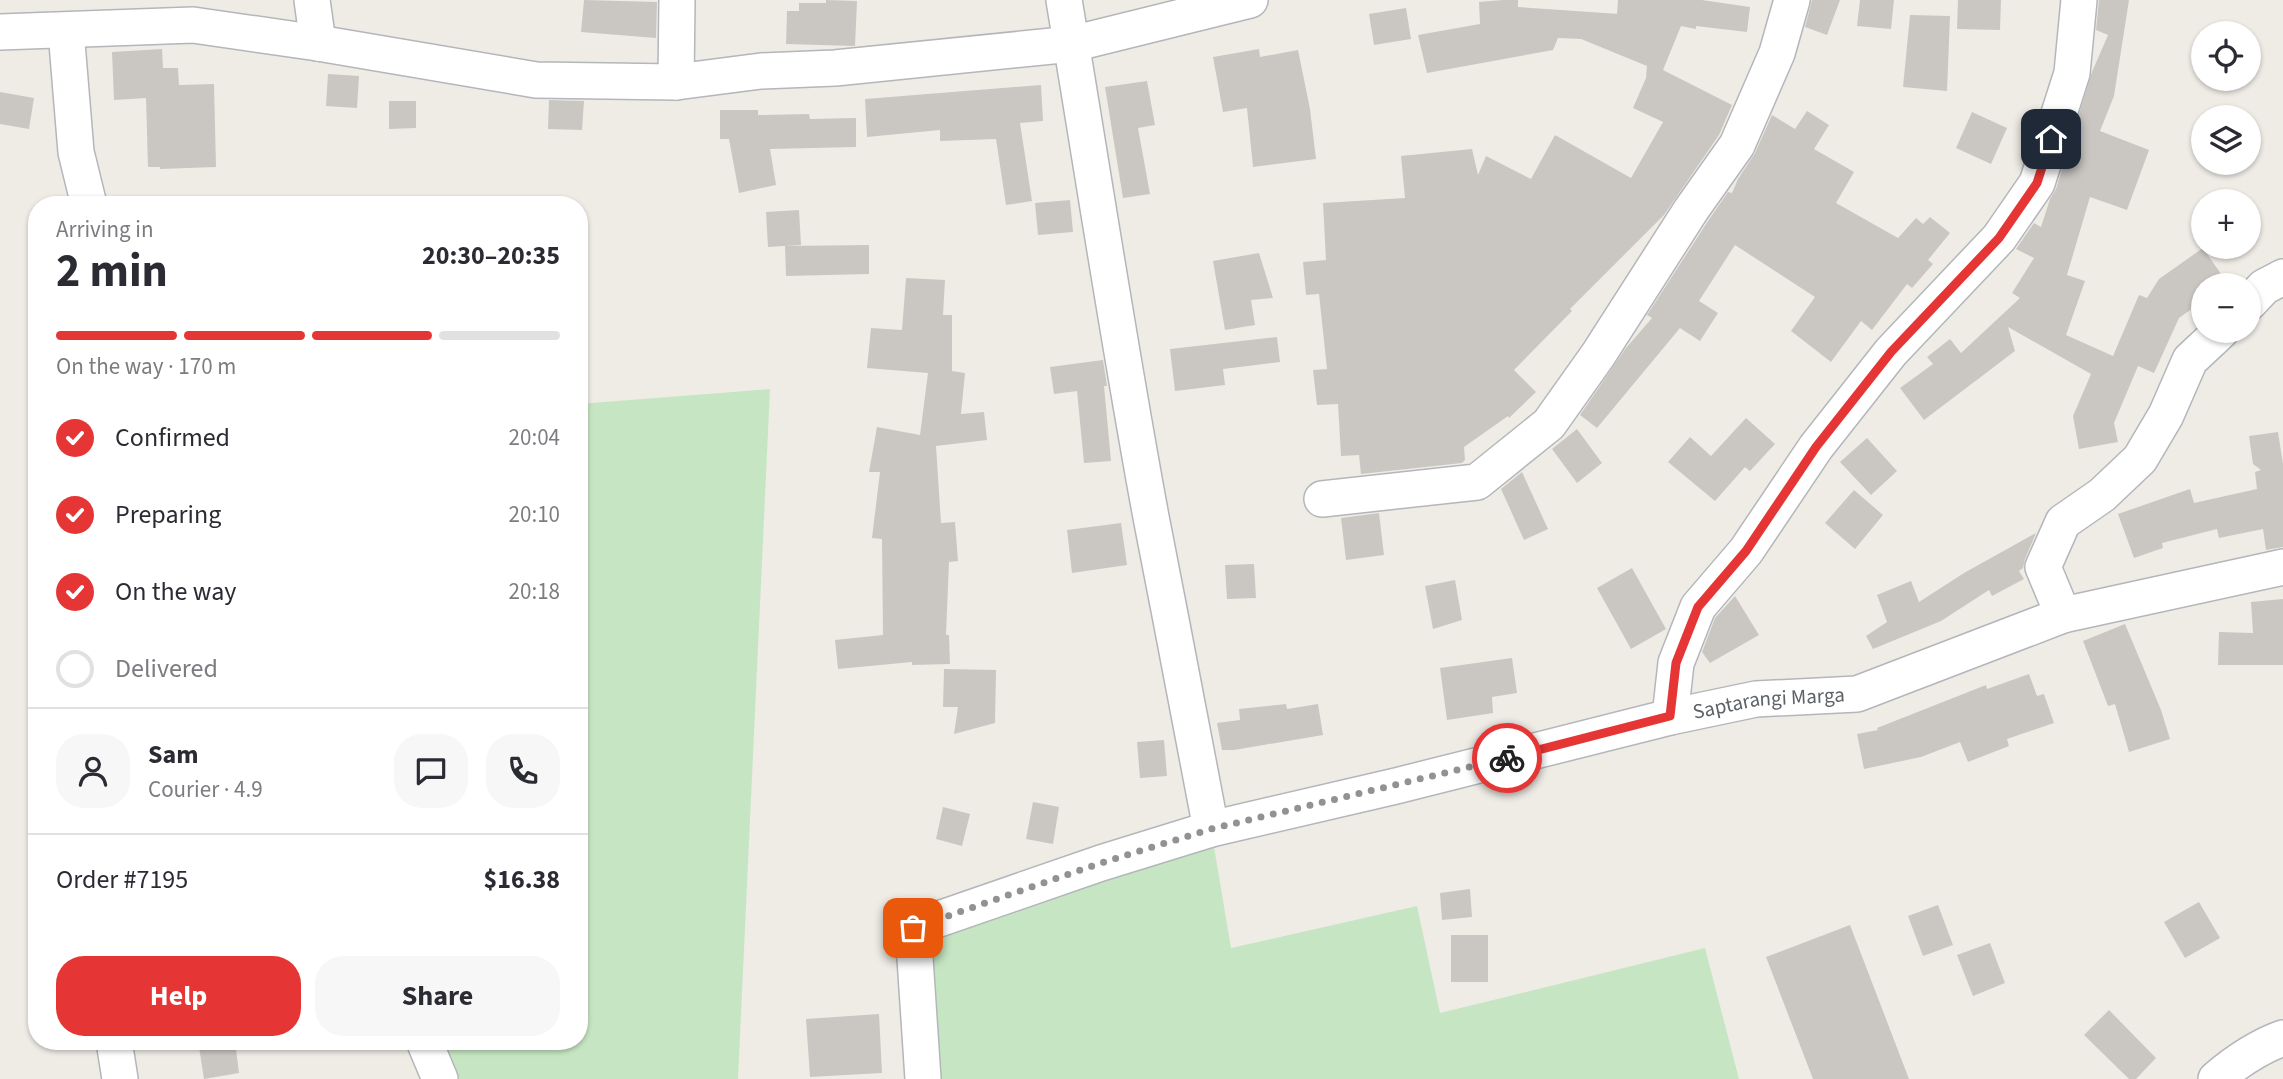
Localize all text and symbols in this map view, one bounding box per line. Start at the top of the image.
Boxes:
map controls [2191,21,2261,343]
button: locate [2191,21,2261,91]
button: layers [2191,105,2261,175]
pin [2021,109,2081,169]
icon: home [2032,120,2070,158]
button: + [2191,189,2261,259]
text: Arriving in [56,213,154,246]
text: 20:30–20:35 [422,237,560,274]
text: 2 min [56,239,168,304]
button: − [2191,273,2261,343]
text: On the way · 170 m [56,350,236,383]
icon: check [56,419,94,457]
text: Confirmed [115,419,230,456]
text: 20:04 [509,421,560,454]
icon: check [56,496,94,534]
text: Preparing [115,496,221,533]
text: 20:10 [509,498,560,531]
icon: check [56,573,94,611]
text: On the way [115,573,236,610]
text: 20:18 [509,575,560,608]
text: Delivered [115,650,218,687]
street label: Saptarangi Marga [1690,680,1845,727]
courier [1472,723,1542,793]
button: person [56,734,130,808]
button: chat [394,734,468,808]
button: phone [486,734,560,808]
text: Sam [148,736,198,773]
icon: bike [1488,739,1526,777]
text: Courier · 4.9 [148,773,263,806]
text: Order #7195 [56,861,188,898]
text: $16.38 [484,861,560,898]
pin [883,898,943,958]
icon: bag [894,909,932,947]
button: Help [56,956,301,1036]
button: Share [315,956,560,1036]

